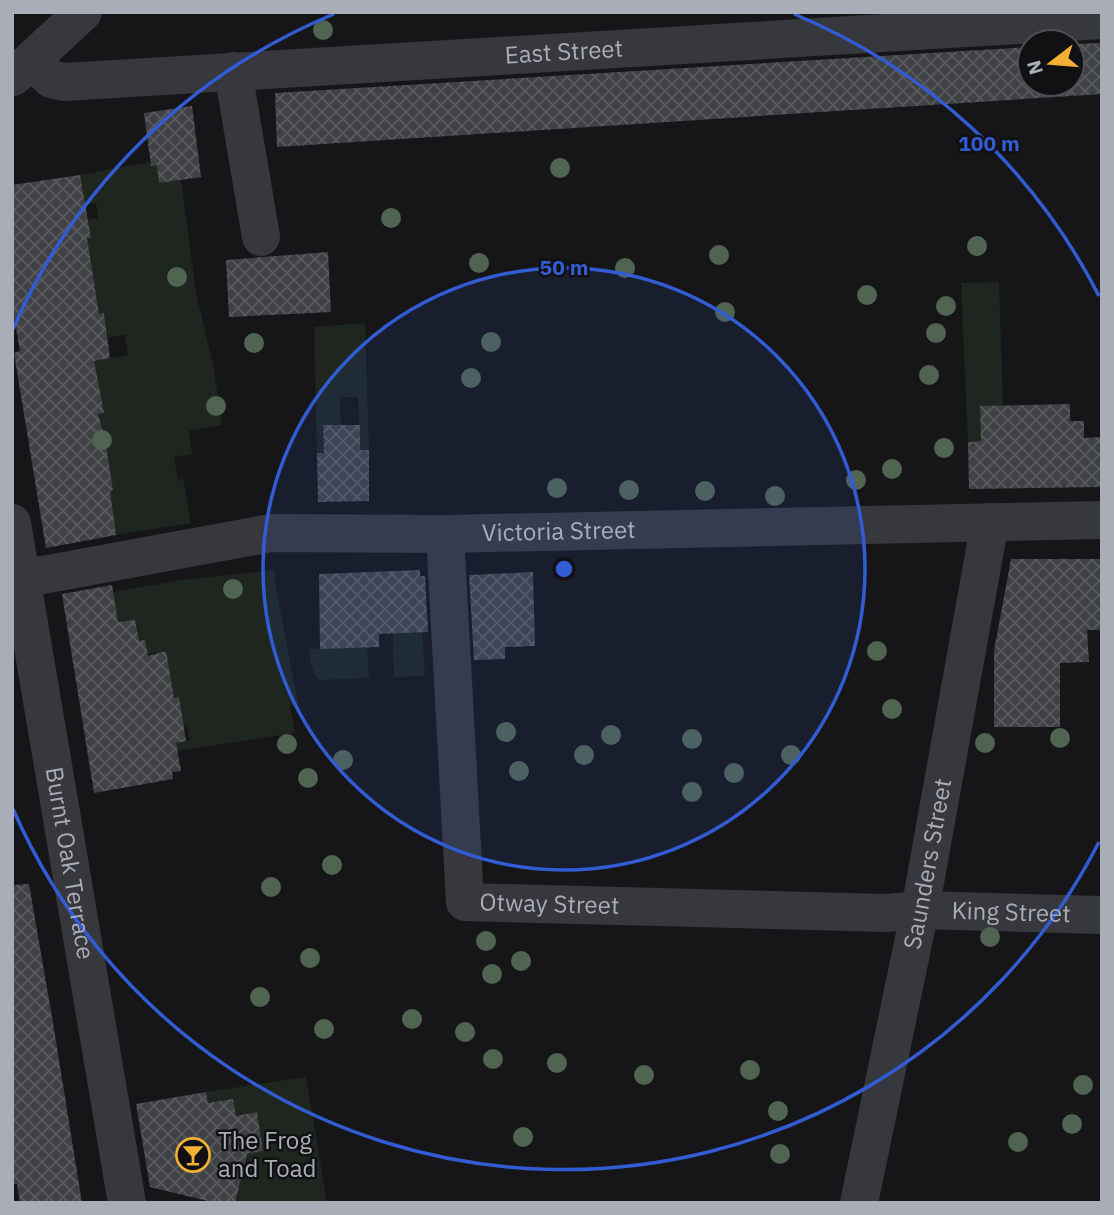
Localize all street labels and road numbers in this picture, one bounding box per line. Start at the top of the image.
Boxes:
street label: East Street [504,32,624,71]
street label: Victoria Street [482,513,636,548]
street label: Burnt Oak Terrace [38,764,103,962]
street label: Saunders Street [895,776,958,952]
street label: Otway Street [479,885,620,921]
street label: King Street [951,894,1071,929]

